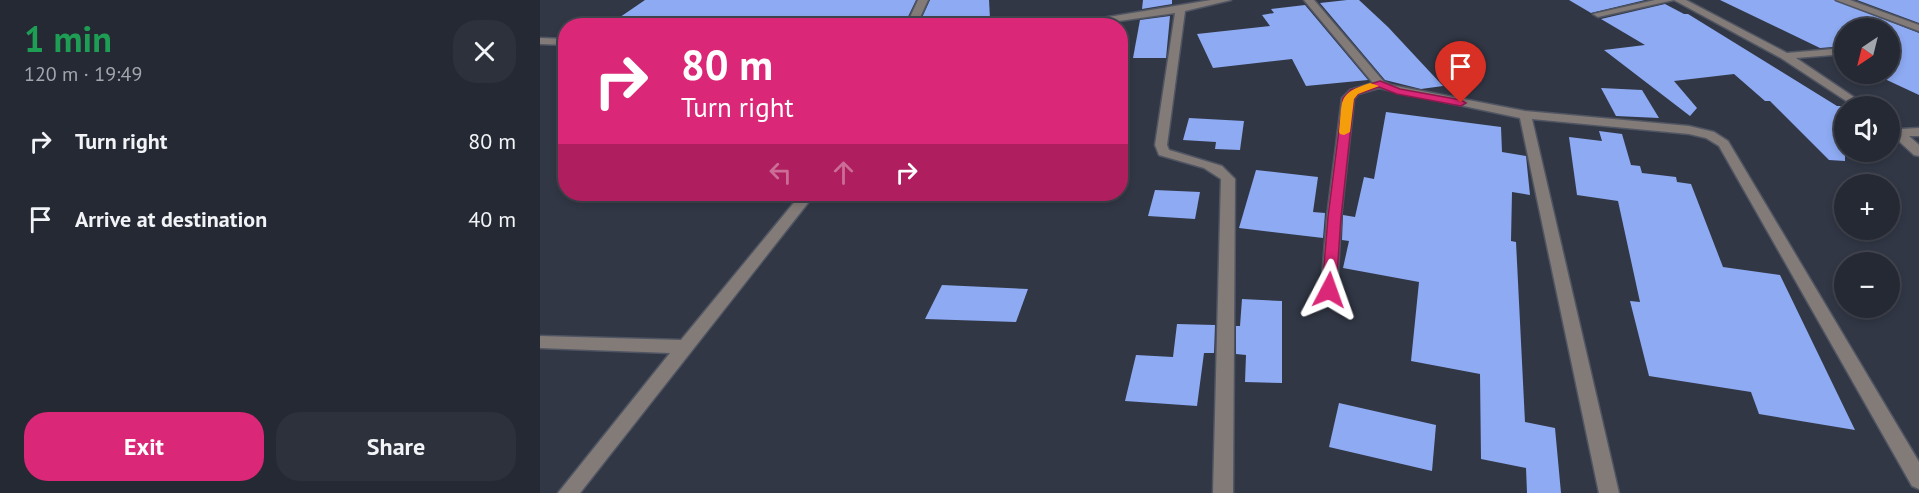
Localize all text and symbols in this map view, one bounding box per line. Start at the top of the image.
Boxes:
text: 1 min [24,15,112,62]
north arrow [1834,18,1900,84]
map controls [1834,18,1900,318]
button: close [453,20,516,83]
text: 80 m [681,37,773,92]
pin [1435,41,1486,103]
icon: right [582,42,660,120]
icon: arrive [1444,50,1477,83]
text: 120 m · 19:49 [24,61,142,87]
text: Turn right [681,90,794,124]
button: sound [1834,96,1900,162]
icon: right [24,125,57,158]
text: Turn right [75,127,167,155]
text: 80 m [468,127,516,155]
icon: left [764,156,797,189]
icon: ahead [827,156,860,189]
icon: right [890,156,923,189]
button: + [1834,174,1900,240]
icon: arrive [24,203,57,236]
text: Arrive at destination [75,205,267,233]
text: 40 m [468,205,516,233]
button: − [1834,252,1900,318]
position arrow [1297,258,1361,322]
button: Exit [24,412,264,481]
button: Share [276,412,516,481]

